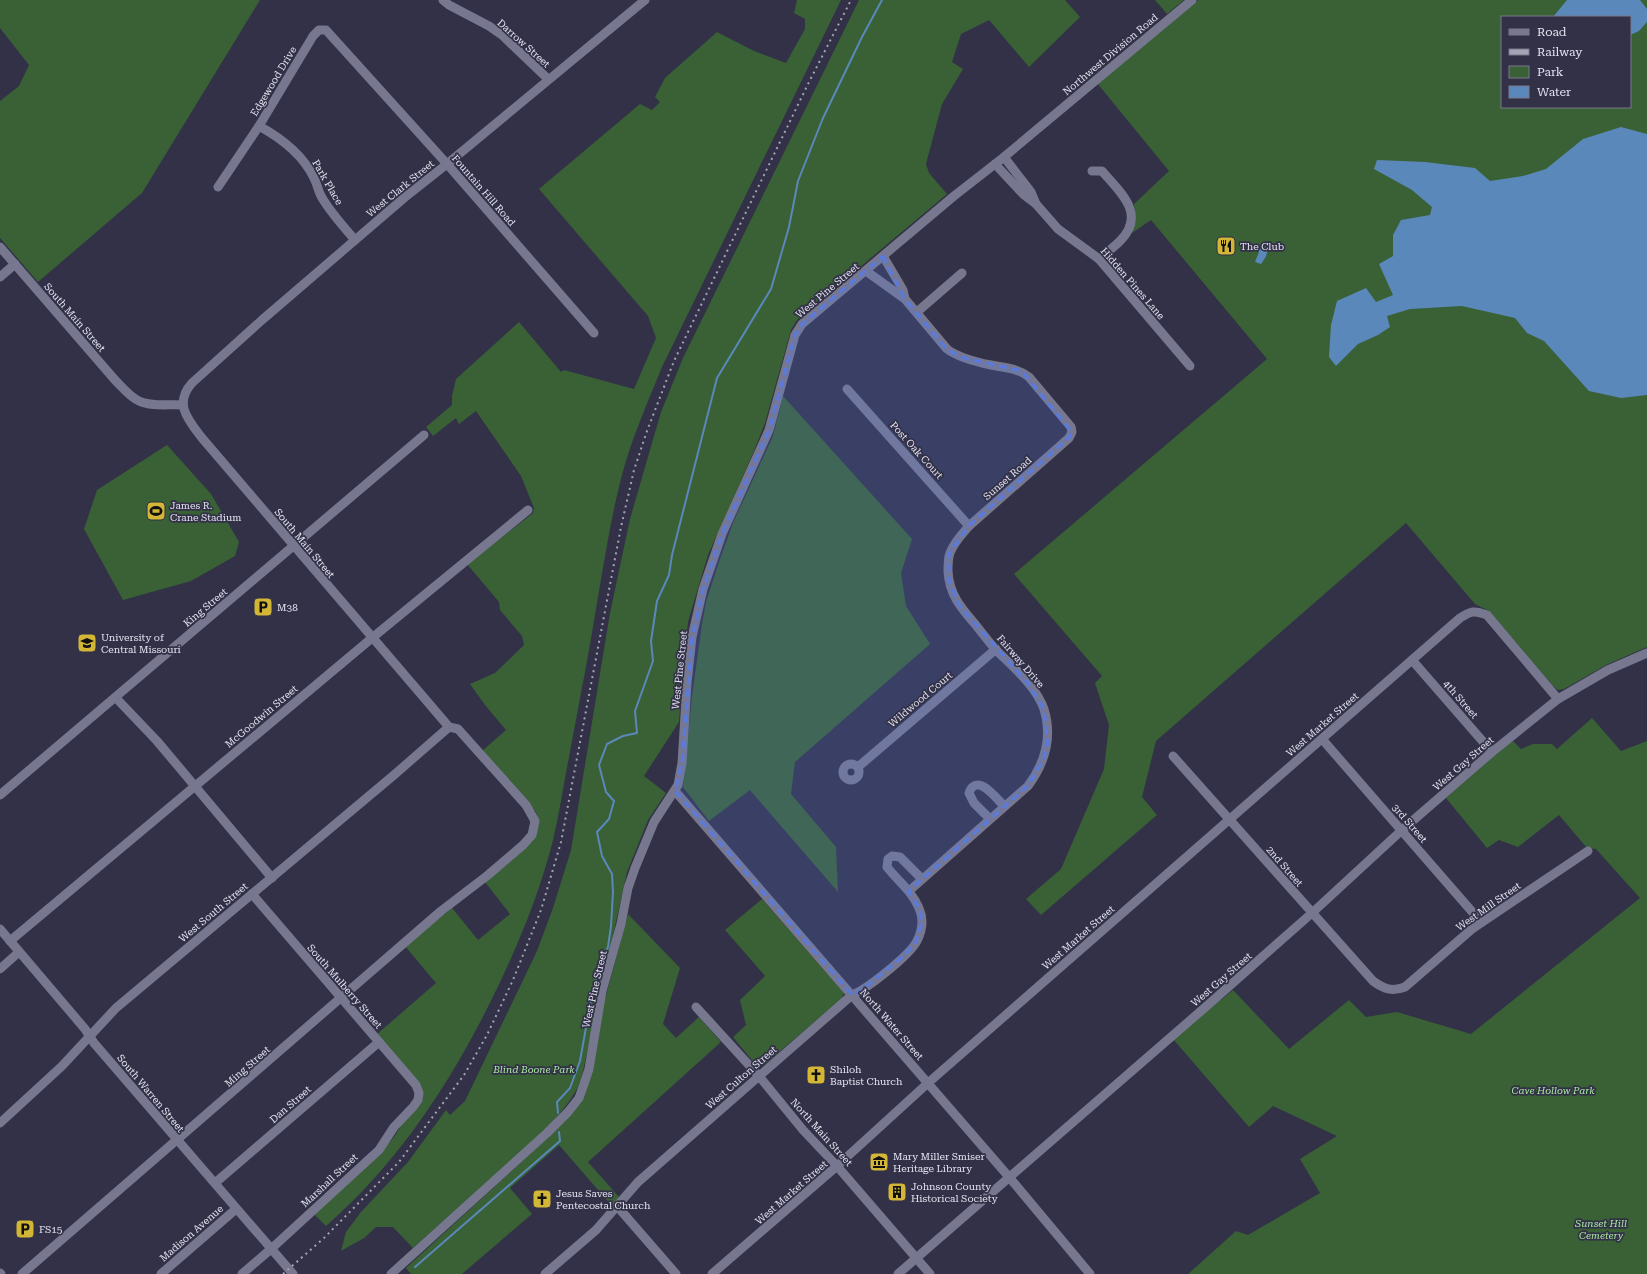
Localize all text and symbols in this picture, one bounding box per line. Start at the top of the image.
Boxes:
street label: Northwest Division Road [1061,11,1160,97]
legend [1501,16,1631,108]
street label: Darrow Street [495,17,552,70]
text: Road [1537,25,1567,39]
street label: Edgewood Drive [248,44,299,118]
text: Railway [1537,45,1583,59]
text: Park [1537,65,1564,79]
text: Water [1537,85,1571,99]
street label: Fountain Hill Road [450,153,518,229]
street label: Park Place [310,158,345,207]
street label: West Clark Street [364,158,436,219]
restaurant icon: The Club [1215,235,1237,257]
place label: The Club [1240,241,1284,252]
street label: Hidden Pines Lane [1099,245,1167,322]
street label: West Pine Street [794,261,861,320]
street label: South Main Street [42,281,108,354]
street label: Post Oak Court [888,419,945,481]
street label: Sunset Road [981,454,1034,502]
sports icon: James R. Crane Stadium [145,500,167,522]
place label: James R. Crane Stadium [170,500,241,523]
street label: South Main Street [272,506,337,580]
street label: King Street [181,586,230,629]
parking icon: M38 [252,596,274,618]
place label: M38 [277,602,298,613]
street label: West Pine Street [670,630,689,710]
school or university icon: University of Central Missouri [76,632,98,654]
place label: University of Central Missouri [101,632,181,655]
street label: Fairway Drive [995,633,1047,690]
street label: Wildwood Court [886,669,955,729]
street label: 4th Street [1441,678,1480,721]
street label: McGoodwin Street [223,683,300,750]
street label: West Market Street [1284,690,1361,759]
street label: West Gay Street [1431,734,1496,793]
street label: 3rd Street [1390,802,1429,845]
street label: 2nd Street [1264,844,1305,889]
street label: West South Street [177,880,250,944]
street label: West Mill Street [1454,880,1523,933]
street label: West Market Street [1040,903,1117,972]
street label: South Mulberry Street [305,942,384,1031]
street label: West Pine Street [580,949,609,1029]
street label: West Gay Street [1189,950,1254,1009]
street label: North Water Street [858,987,926,1062]
street label: West Culton Street [704,1043,779,1111]
street label: Ming Street [223,1044,272,1089]
street label: South Warren Street [115,1052,186,1135]
park label: Blind Boone Park [492,1064,575,1075]
church icon: Shiloh Baptist Church [805,1064,827,1086]
place label: Shiloh Baptist Church [830,1064,903,1087]
street label: Dan Street [268,1083,313,1125]
park label: Cave Hollow Park [1511,1085,1595,1096]
street label: North Main Street [789,1096,855,1168]
street label: Marshall Street [299,1151,360,1209]
museum icon: Mary Miller Smiser Heritage Library [868,1151,890,1173]
place label: Mary Miller Smiser Heritage Library [893,1151,985,1174]
street label: West Market Street [753,1158,830,1227]
building icon: Johnson County Historical Society [886,1181,908,1203]
place label: Johnson County Historical Society [911,1181,998,1204]
church icon: Jesus Saves Pentecostal Church [531,1188,553,1210]
place label: Jesus Saves Pentecostal Church [556,1188,651,1211]
street label: Madison Avenue [158,1203,226,1264]
parking icon: FS15 [14,1218,36,1240]
park label: Sunset Hill Cemetery [1574,1218,1627,1241]
place label: FS15 [39,1224,63,1235]

